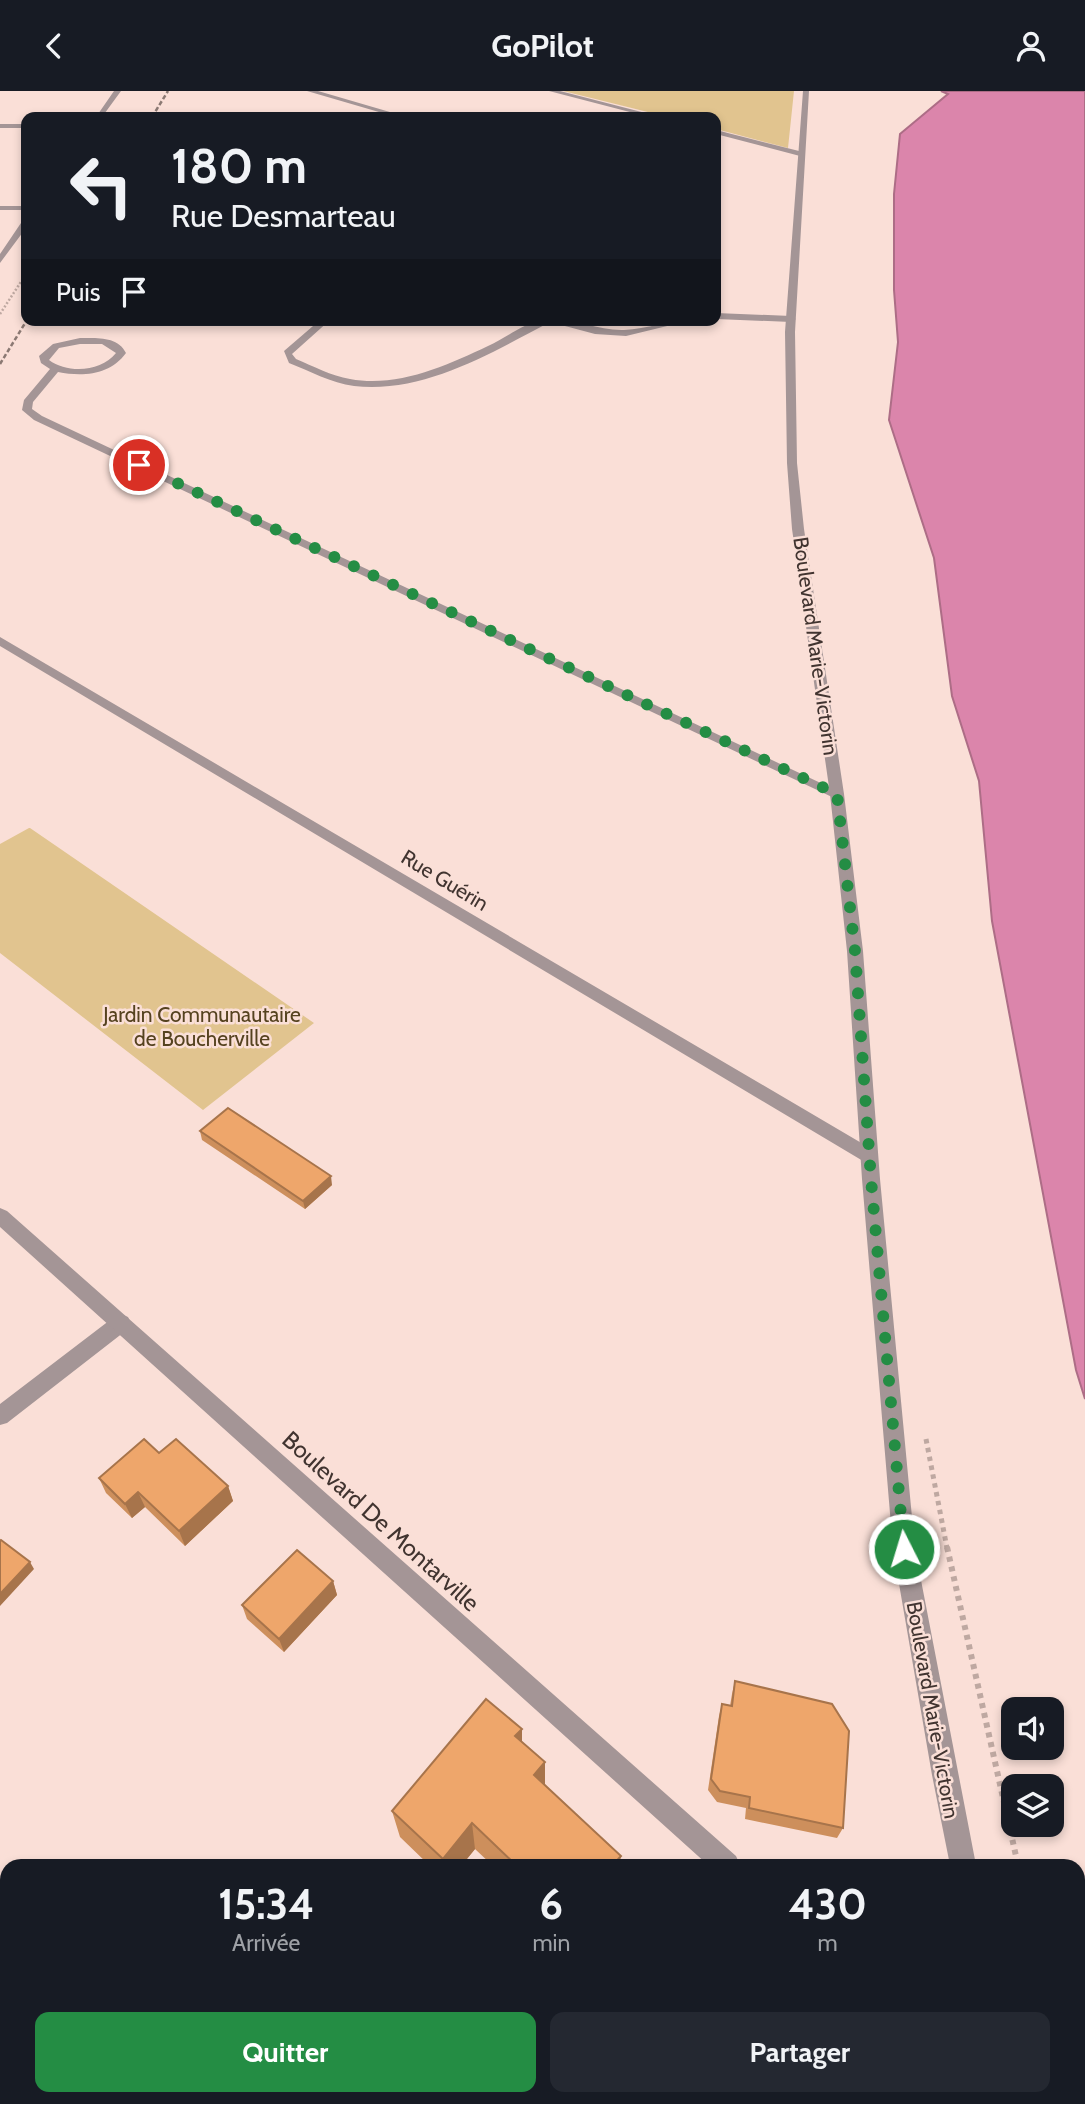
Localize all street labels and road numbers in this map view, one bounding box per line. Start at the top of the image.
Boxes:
street label: Boulevard Marie-Victorin [788,535,844,757]
street label: Rue Guérin [397,844,493,916]
street label: Boulevard De Montarville [276,1425,486,1617]
street label: Boulevard Marie-Victorin [902,1599,964,1821]

